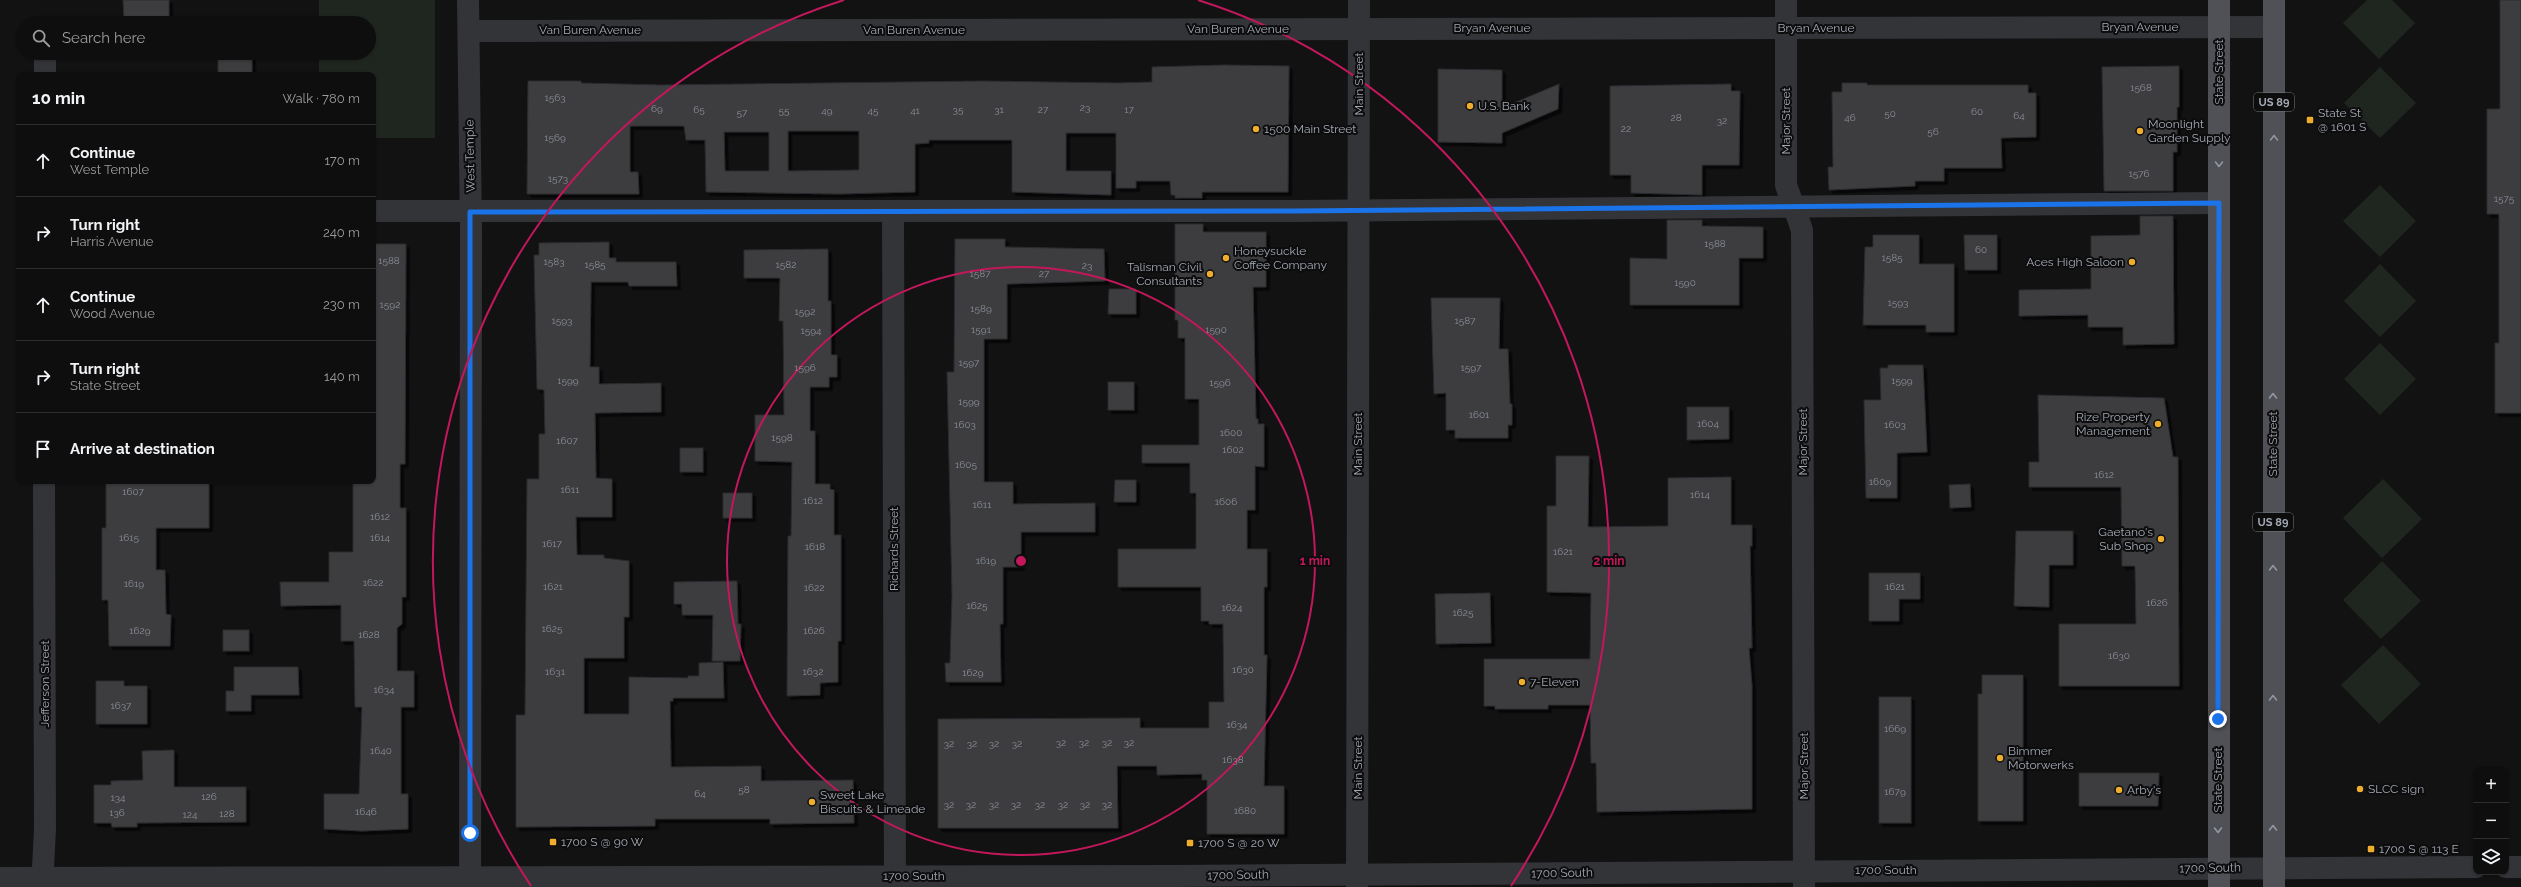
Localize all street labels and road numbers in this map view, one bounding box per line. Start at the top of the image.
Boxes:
street label: Bryan Avenue [2102,20,2178,34]
street label: Bryan Avenue [1454,21,1530,35]
street label: Bryan Avenue [1778,21,1854,35]
street label: Van Buren Avenue [1187,22,1289,36]
street label: Van Buren Avenue [539,23,641,37]
street label: Van Buren Avenue [863,23,965,37]
street label: State Street [2212,40,2226,104]
street label: Main Street [1352,53,1366,115]
street label: Major Street [1779,87,1793,155]
road number: US 89 [2254,93,2294,111]
street label: West Temple [462,119,478,193]
street label: Major Street [1796,408,1810,476]
street label: State Street [2266,412,2280,476]
street label: Main Street [1351,413,1365,475]
street label: Richards Street [887,507,901,591]
road number: US 89 [2253,513,2293,531]
street label: Jefferson Street [38,641,52,727]
street label: Major Street [1797,732,1811,800]
street label: Main Street [1351,737,1365,799]
street label: State Street [2211,748,2225,812]
street label: 1700 South [2179,860,2241,876]
street label: 1700 South [1855,863,1917,877]
street label: 1700 South [1531,865,1593,881]
street label: 1700 South [1207,867,1269,883]
street label: 1700 South [883,869,945,883]

